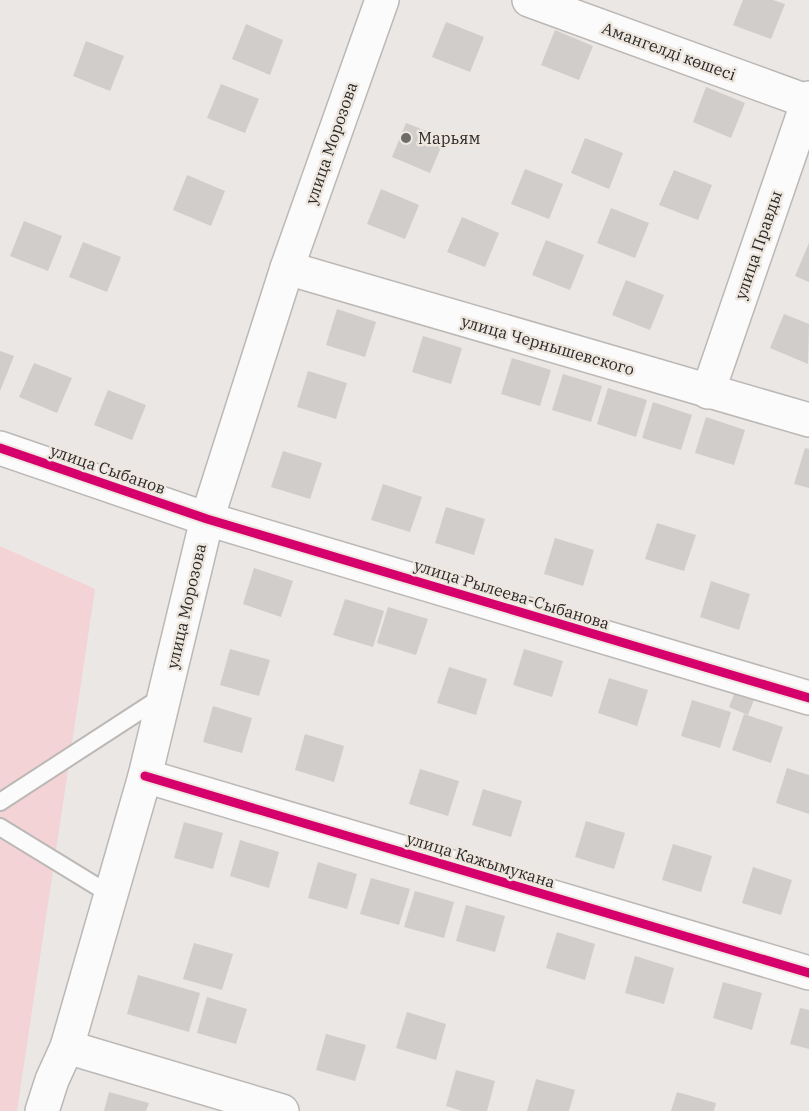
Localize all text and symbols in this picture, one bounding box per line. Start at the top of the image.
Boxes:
street label: Амангелді көшесі [599,18,739,84]
street label: улица Морозова [301,79,361,207]
place label: Марьям [418,128,481,148]
marker: Марьям [399,131,413,145]
street label: улица Правды [730,188,786,302]
street label: улица Чернышевского [459,311,637,379]
street label: улица Сыбанов [48,440,168,498]
street label: улица Морозова [162,541,210,671]
street label: улица Рылеева-Сыбанова [412,555,612,633]
street label: улица Кажымукана [404,828,558,892]

